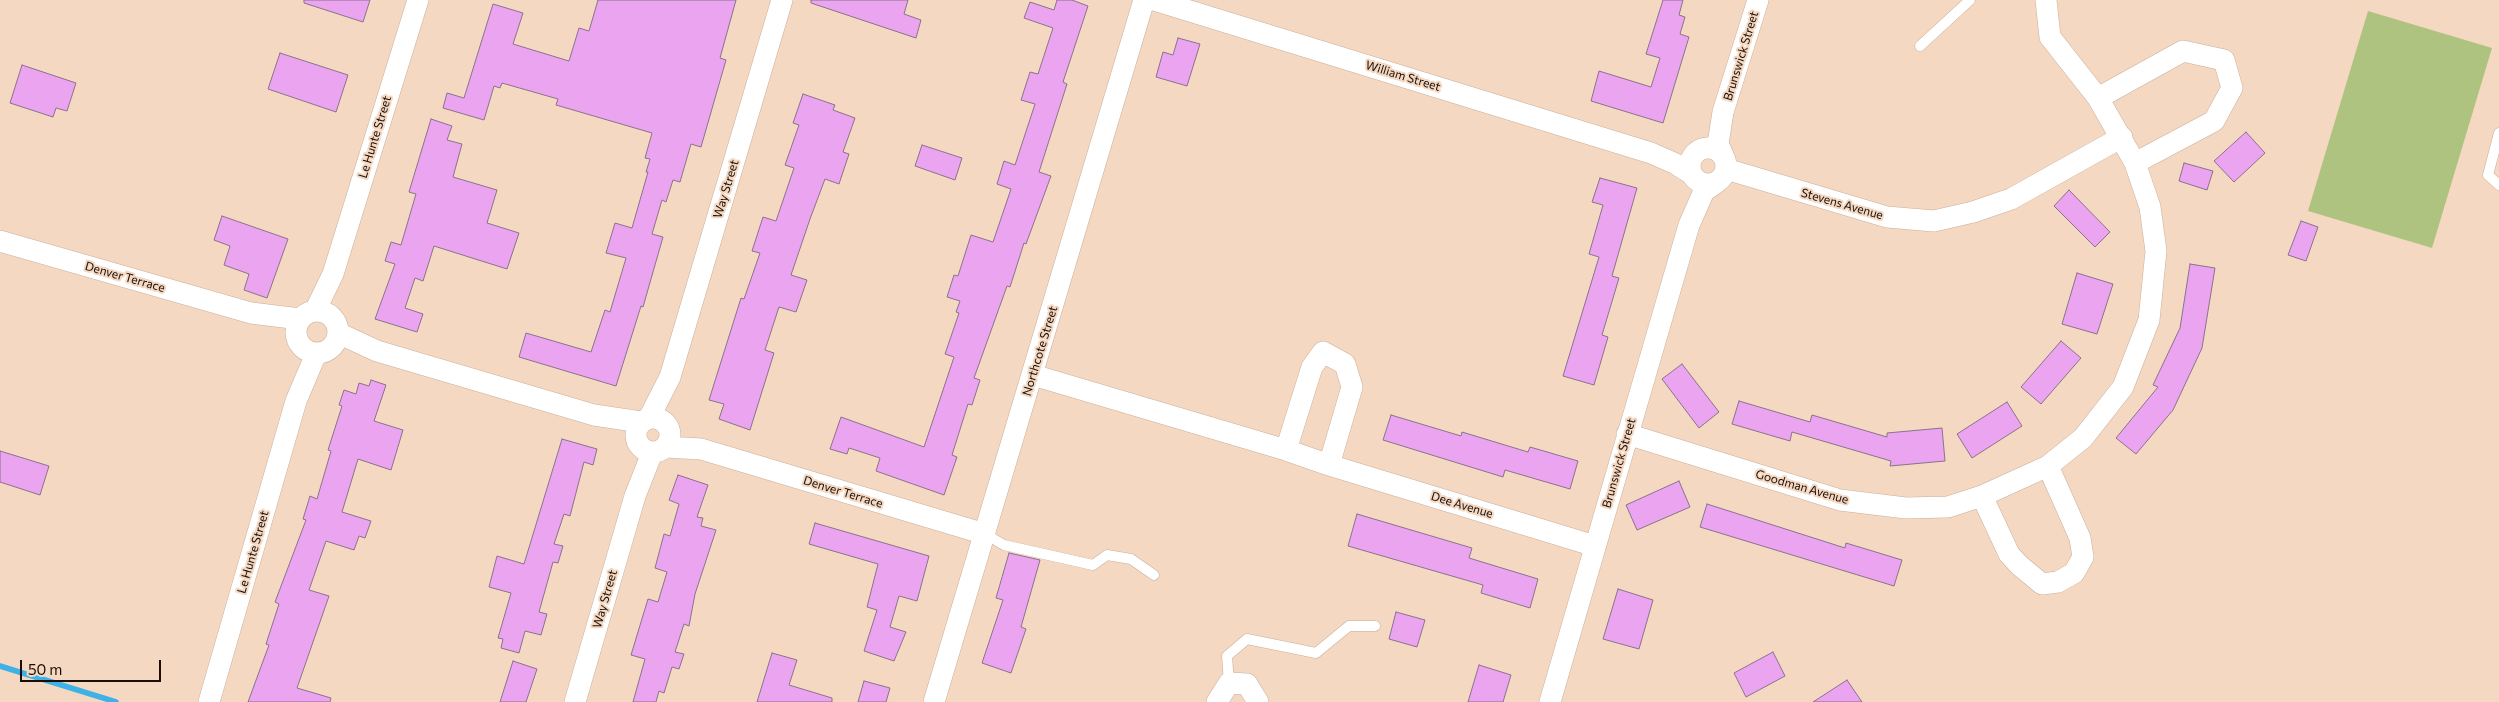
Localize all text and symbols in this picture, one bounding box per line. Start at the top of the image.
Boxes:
street label: Brunswick Street [1721,10,1761,102]
street label: William Street [1364,58,1442,94]
street label: Le Hunte Street [356,94,394,180]
street label: Way Street [710,158,742,220]
street label: Stevens Avenue [1799,185,1885,223]
street label: Denver Terrace [83,259,167,295]
street label: Northcote Street [1019,304,1061,398]
street label: Brunswick Street [1599,416,1639,510]
street label: Goodman Avenue [1754,467,1850,507]
street label: Denver Terrace [802,473,884,511]
street label: Dee Avenue [1429,489,1495,521]
street label: Le Hunte Street [234,509,272,595]
street label: Way Street [590,568,620,630]
scale bar [22,650,164,682]
text: 50 m [28,660,62,678]

